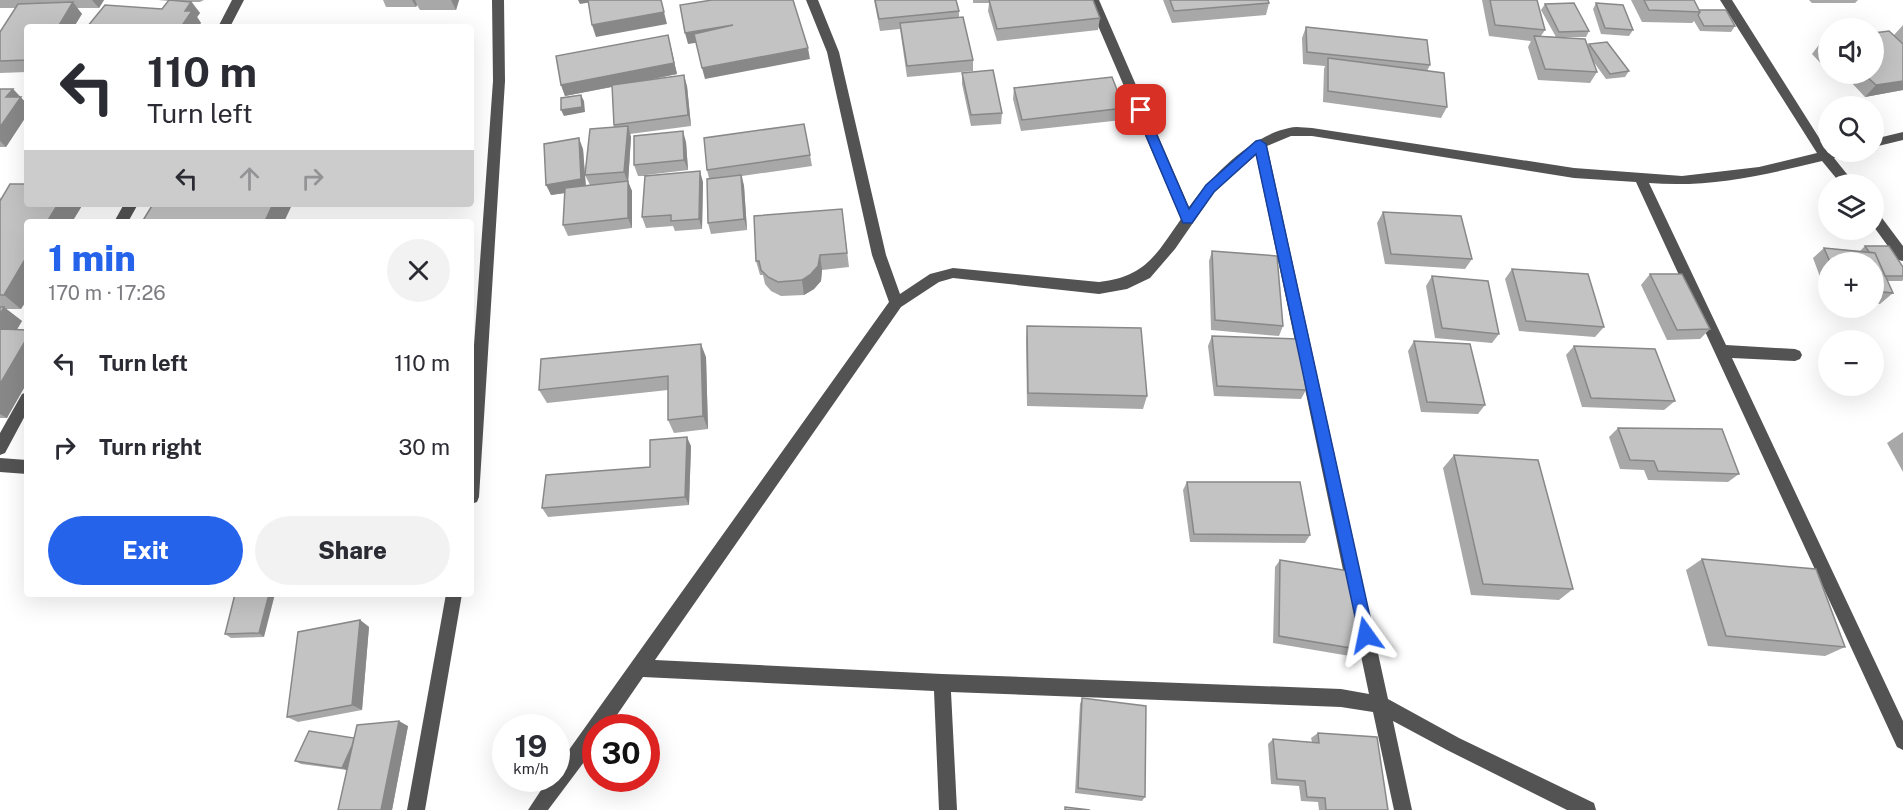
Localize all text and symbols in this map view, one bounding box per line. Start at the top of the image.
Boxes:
map controls [1818,18,1884,396]
button: sound [1818,18,1884,84]
text: 110 m [147,47,257,96]
icon: left [48,48,126,126]
pin [1115,84,1166,135]
icon: arrive [1124,93,1157,126]
button: search [1818,96,1884,162]
text: Turn left [147,97,253,129]
icon: left [170,162,203,195]
icon: ahead [233,162,266,195]
icon: right [296,162,329,195]
button: layers [1818,174,1884,240]
text: 1 min [48,237,136,279]
button: close [387,239,450,302]
button: + [1818,252,1884,318]
text: 170 m · 17:26 [48,281,166,305]
button: − [1818,330,1884,396]
icon: left [48,347,81,380]
text: Turn left [99,350,188,376]
text: 110 m [394,350,450,376]
icon: right [48,431,81,464]
text: Turn right [99,434,202,460]
text: 30 m [398,434,450,460]
button: Exit [48,516,243,585]
button: Share [255,516,450,585]
position arrow [1334,603,1398,667]
speed limit sign: 30 [582,714,660,792]
text: 19 [515,728,547,764]
text: km/h [513,760,549,777]

